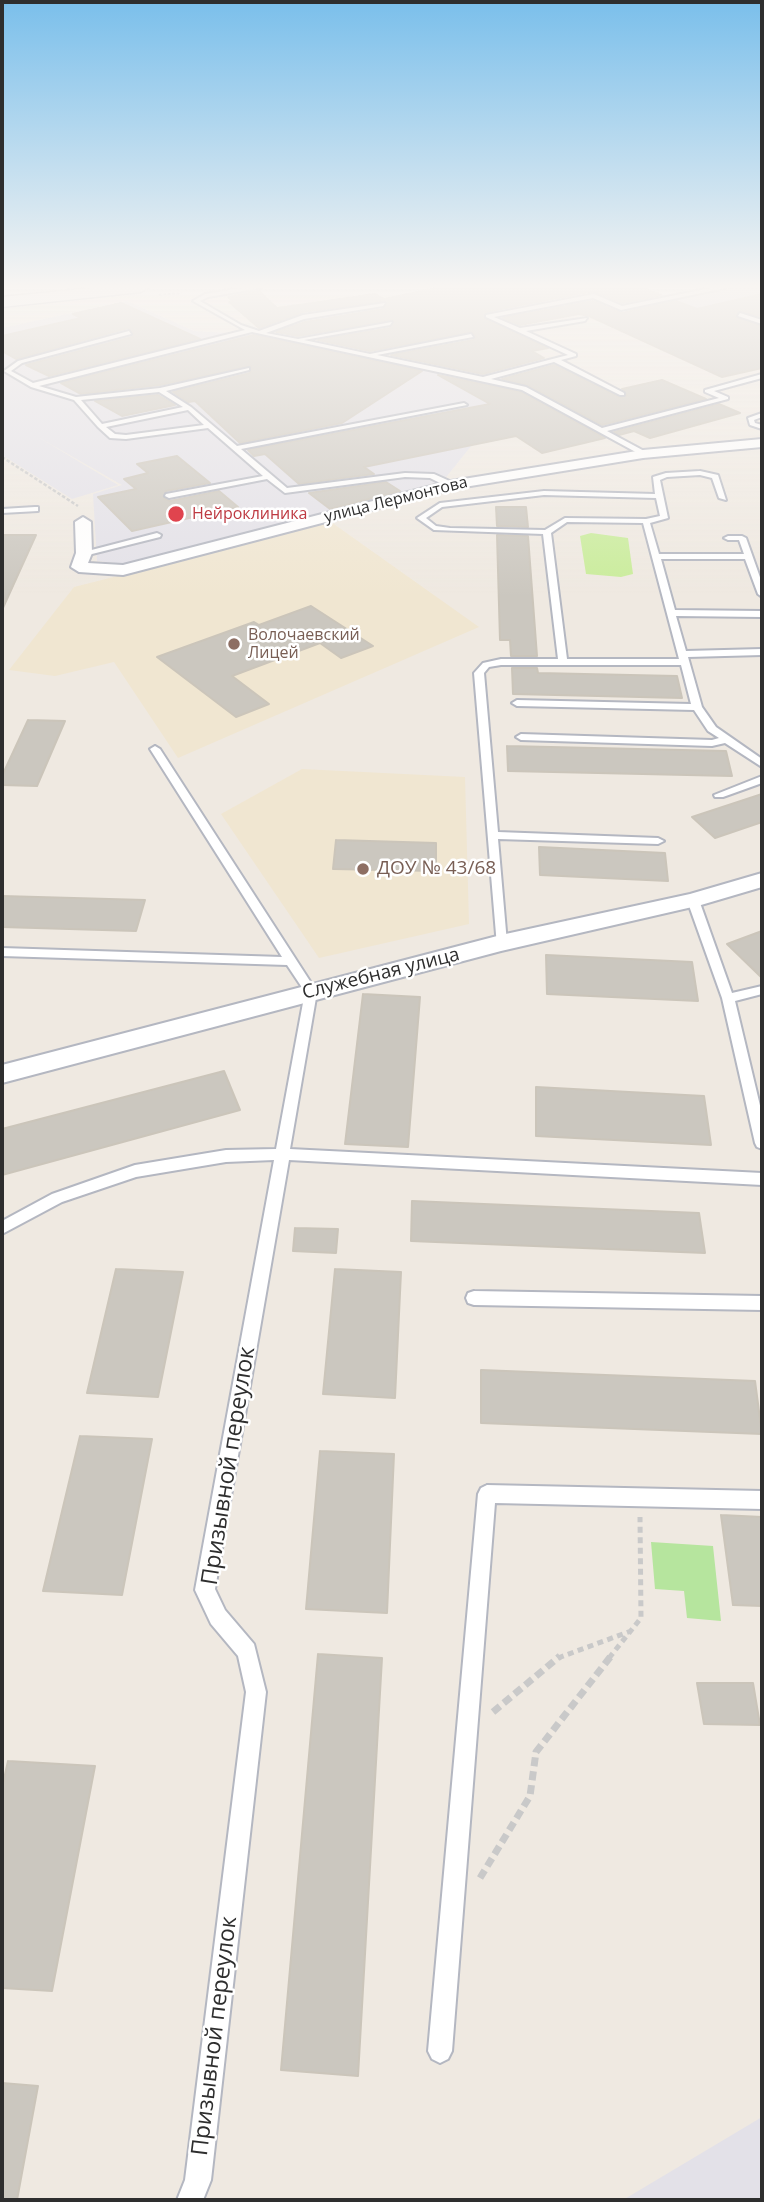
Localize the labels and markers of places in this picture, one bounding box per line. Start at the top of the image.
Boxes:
marker: Нейроклиника [166,504,186,524]
place label: Нейроклиника [192,504,307,524]
place label: Волочаевский Лицей [248,625,360,663]
marker: Волочаевский Лицей [226,636,242,652]
place label: ДОУ № 43/68 [377,858,496,880]
marker: ДОУ № 43/68 [355,861,371,877]

